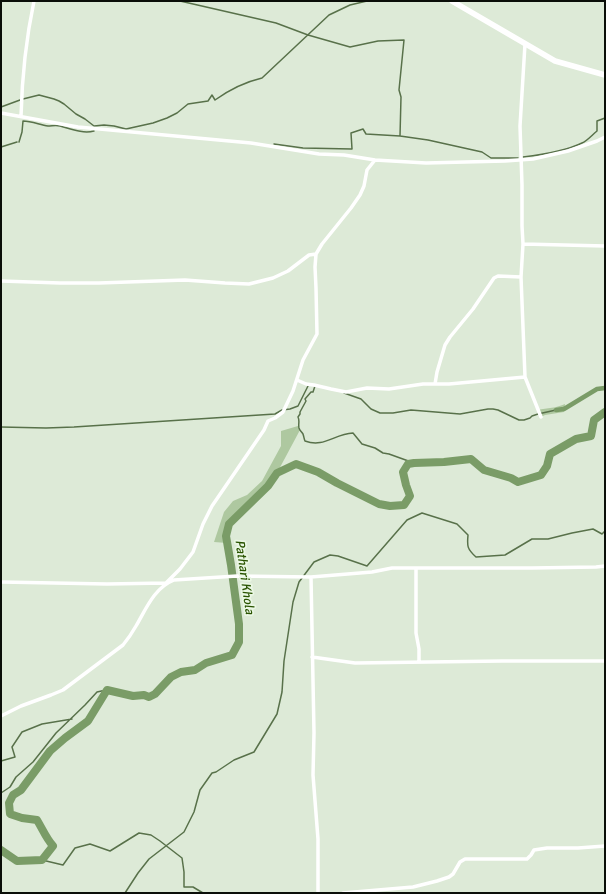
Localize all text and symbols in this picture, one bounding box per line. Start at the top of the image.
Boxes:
water label: Pathari Khola [231,539,257,615]

